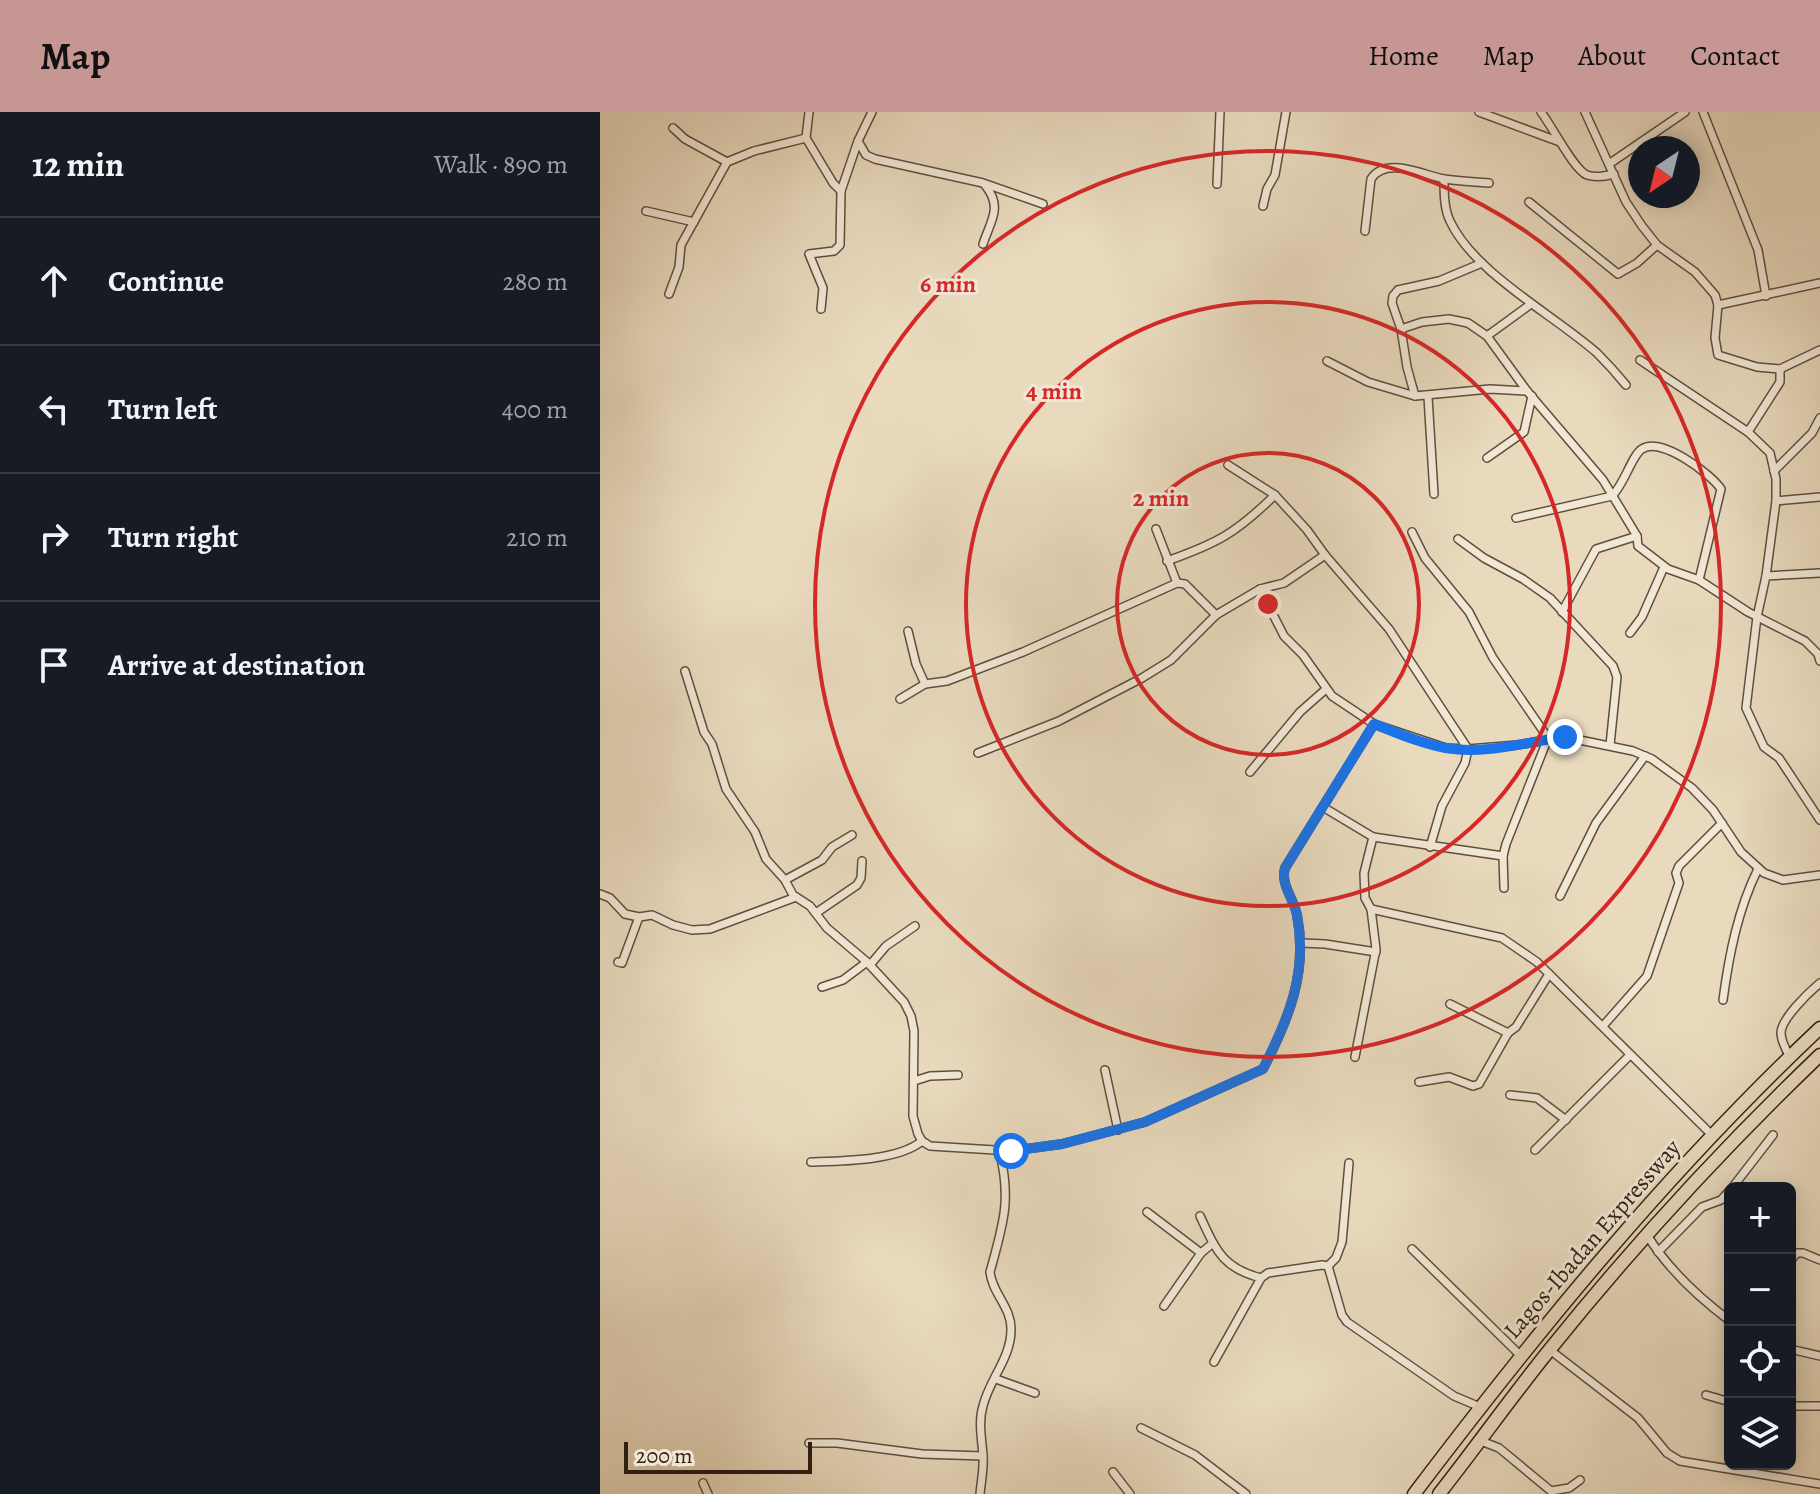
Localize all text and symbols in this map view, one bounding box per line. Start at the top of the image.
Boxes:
text: Map [40,30,110,82]
text: Home [1368,37,1439,75]
text: Map [1483,37,1534,75]
text: About [1578,37,1646,75]
text: Contact [1690,37,1780,75]
north arrow [1628,136,1700,208]
text: 12 min [32,141,124,188]
text: Walk · 890 m [434,147,568,182]
icon: ahead [32,259,76,303]
text: Continue [108,261,224,301]
text: 280 m [502,264,568,299]
text: 6 min [920,268,977,300]
text: 4 min [1026,375,1083,407]
icon: left [32,387,76,431]
text: Turn left [108,389,217,429]
text: 400 m [502,392,568,427]
text: 2 min [1133,482,1190,514]
icon: right [32,515,76,559]
text: Turn right [108,517,238,557]
text: 210 m [506,520,568,555]
centre of rings [1254,590,1282,618]
icon: arrive [32,643,76,687]
text: Arrive at destination [108,645,365,685]
route end [1547,719,1583,755]
street label: Lagos-Ibadan Expressway [1496,1132,1688,1346]
route start [993,1133,1029,1169]
map controls [1724,1182,1796,1470]
button: + [1724,1182,1796,1254]
button: − [1724,1254,1796,1326]
button: locate [1724,1326,1796,1398]
button: layers [1724,1398,1796,1470]
scale bar [624,1438,812,1474]
text: 200 m [636,1441,693,1471]

